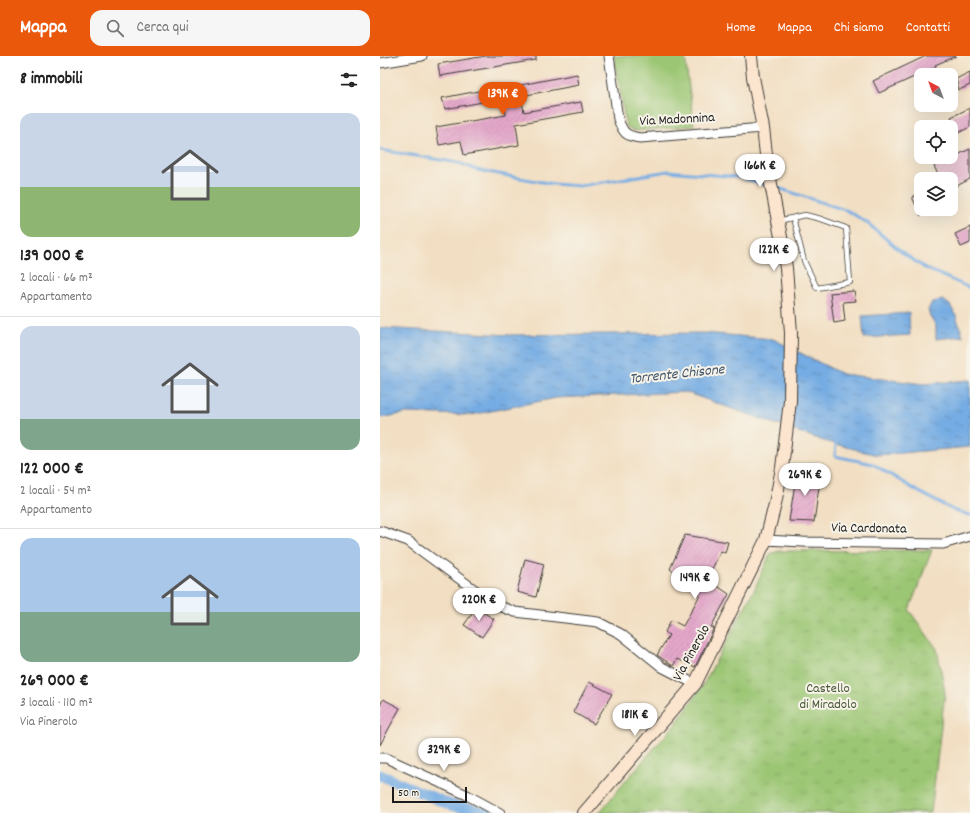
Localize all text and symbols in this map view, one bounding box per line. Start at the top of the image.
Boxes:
search box [90,10,370,46]
text: Mappa [20,15,66,42]
icon: search [104,17,126,39]
text: Cerca qui [136,17,188,39]
text: Home [726,18,756,38]
text: Mappa [778,18,812,38]
text: Chi siamo [834,18,884,38]
text: Contatti [906,18,950,38]
text: 8 immobili [20,68,82,92]
north arrow [914,68,958,112]
map controls [914,68,958,216]
icon: filters [338,69,360,91]
pin: 139K € [470,82,536,116]
text: 139K € [488,85,518,104]
street label: Via Madonnina [639,108,715,132]
button: locate [914,120,958,164]
icon: home [154,139,226,211]
pin: 166K € [727,154,793,188]
text: 166K € [744,157,776,176]
button: layers [914,172,958,216]
pin: 122K € [741,238,807,272]
text: 122K € [759,241,789,260]
text: 139 000 € [20,245,84,269]
text: 2 locali · 66 m² [20,269,93,288]
text: Appartamento [20,288,92,307]
icon: home [154,352,226,424]
water label: Torrente Chisone [629,359,727,391]
text: 122 000 € [20,458,84,482]
pin: 269K € [772,463,838,497]
text: 269K € [788,466,822,485]
text: 2 locali · 54 m² [20,482,91,501]
text: Appartamento [20,501,92,520]
street label: Via Cardonata [831,518,907,540]
icon: home [154,564,226,636]
pin: 149K € [662,566,728,600]
text: 149K € [680,569,710,588]
pin: 220K € [446,588,512,622]
text: 220K € [462,591,496,610]
street label: Via Pinerolo [668,621,716,685]
text: 269 000 € [20,670,89,694]
park label: Castello di Miradolo [799,679,857,715]
text: 3 locali · 110 m² [20,694,93,713]
pin: 181K € [602,703,668,737]
text: 181K € [621,706,649,725]
text: Via Pinerolo [20,713,77,732]
pin: 329K € [411,738,477,772]
text: 329K € [427,741,461,760]
scale bar [392,785,467,804]
text: 50 m [398,786,419,802]

